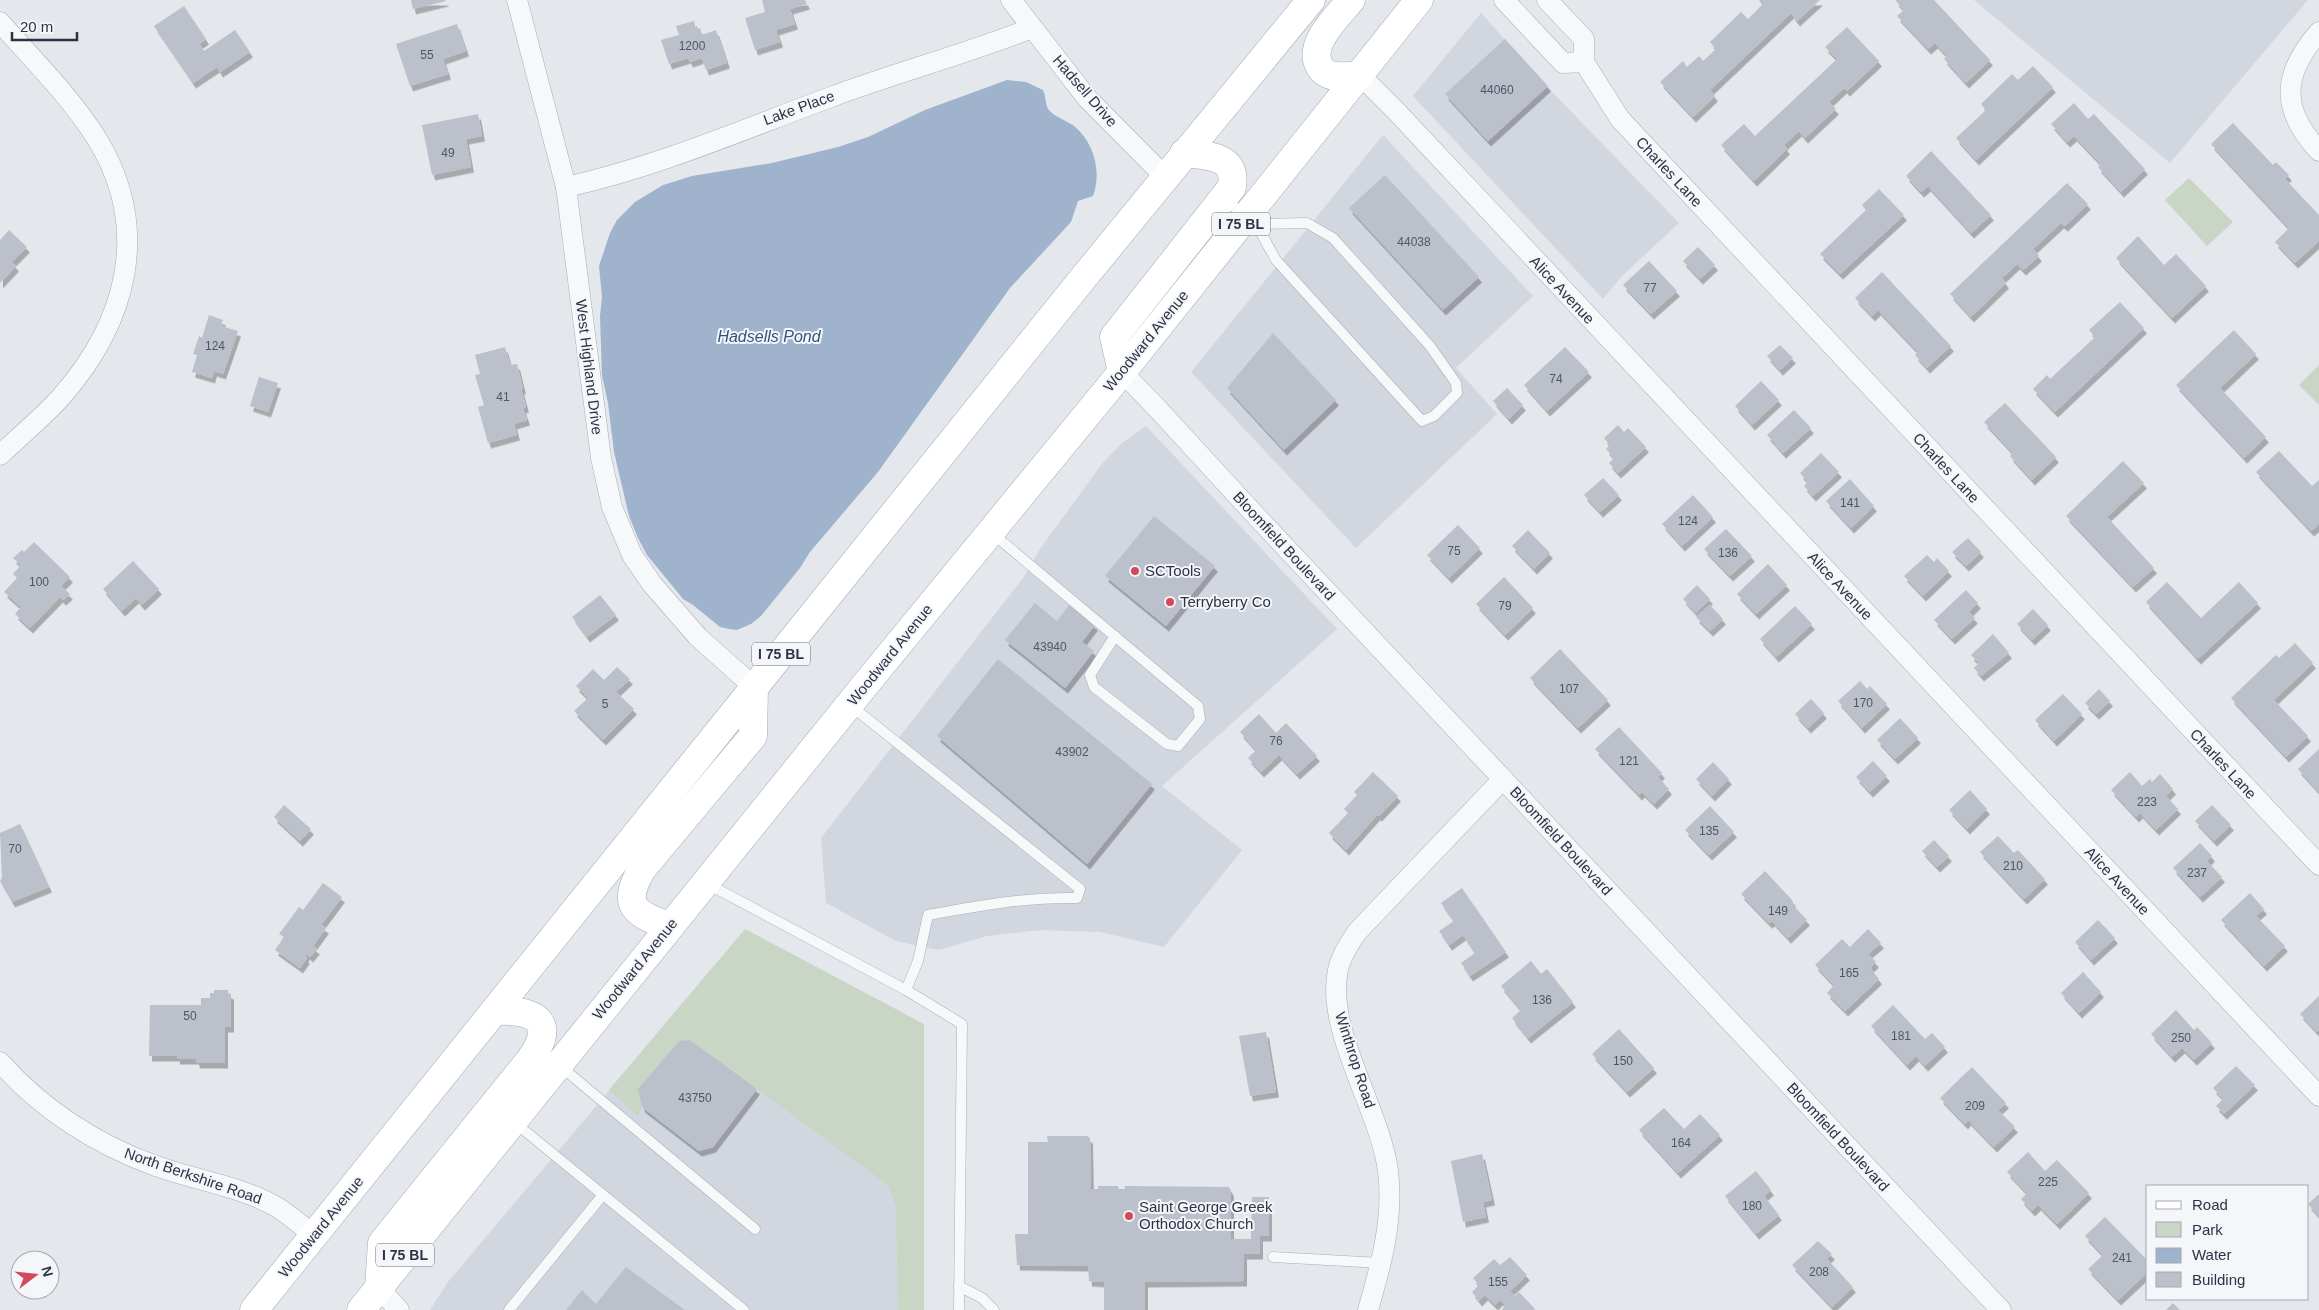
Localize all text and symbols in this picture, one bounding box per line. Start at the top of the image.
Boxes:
scale bar [12,10,78,42]
text: 20 m [20,18,53,35]
house number: 1200 [679,39,706,53]
house number: 55 [420,48,434,62]
street label: Hadsell Drive [1050,51,1121,130]
house number: 44060 [1480,83,1514,97]
street label: Lake Place [761,87,837,128]
street label: Charles Lane [1633,133,1706,210]
house number: 49 [441,146,455,160]
road number: I 75 BL [1212,212,1270,235]
house number: 44038 [1397,235,1431,249]
street label: Alice Avenue [1527,252,1598,327]
house number: 77 [1643,281,1657,295]
street label: Woodward Avenue [1100,287,1192,395]
street label: West Highland Drive [573,298,606,436]
water label: Hadsells Pond [717,328,822,345]
house number: 124 [205,339,225,353]
house number: 74 [1549,372,1563,386]
house number: 41 [496,390,510,404]
street label: Charles Lane [1910,429,1983,506]
street label: Bloomfield Boulevard [1230,488,1339,603]
house number: 141 [1840,496,1860,510]
house number: 124 [1678,514,1698,528]
house number: 75 [1447,544,1461,558]
house number: 136 [1718,546,1738,560]
street label: Alice Avenue [1805,548,1876,623]
place label: SCTools [1145,562,1201,579]
marker: SCTools [1129,565,1141,577]
house number: 100 [29,575,49,589]
place label: Terryberry Co [1180,593,1271,610]
marker: Terryberry Co [1164,596,1176,608]
house number: 79 [1498,599,1512,613]
street label: Woodward Avenue [844,601,936,709]
house number: 43940 [1033,640,1067,654]
road number: I 75 BL [752,642,810,666]
house number: 107 [1559,682,1579,696]
house number: 170 [1853,696,1873,710]
house number: 5 [602,697,609,711]
street label: Charles Lane [2187,725,2260,802]
house number: 76 [1269,734,1283,748]
house number: 43902 [1055,745,1089,759]
house number: 121 [1619,754,1639,768]
street label: Bloomfield Boulevard [1507,783,1616,898]
house number: 223 [2137,795,2157,809]
house number: 135 [1699,824,1719,838]
house number: 70 [8,842,22,856]
street label: Alice Avenue [2082,843,2153,918]
house number: 210 [2003,859,2023,873]
house number: 237 [2187,866,2207,880]
house number: 149 [1768,904,1788,918]
street label: Woodward Avenue [589,915,681,1023]
house number: 165 [1839,966,1859,980]
house number: 136 [1532,993,1552,1007]
house number: 50 [183,1009,197,1023]
street label: Winthrop Road [1332,1010,1379,1110]
house number: 181 [1891,1029,1911,1043]
house number: 250 [2171,1031,2191,1045]
house number: 150 [1613,1054,1633,1068]
street label: Bloomfield Boulevard [1784,1079,1893,1194]
house number: 43750 [678,1091,712,1105]
house number: 209 [1965,1099,1985,1113]
house number: 164 [1671,1136,1691,1150]
street label: North Berkshire Road [122,1144,264,1207]
street label: Woodward Avenue [275,1173,367,1281]
house number: 225 [2038,1175,2058,1189]
legend [2146,1185,2309,1300]
text: Road [2192,1196,2228,1213]
place label: Saint George Greek Orthodox Church [1139,1198,1273,1232]
house number: 180 [1742,1199,1762,1213]
marker: Saint George Greek Orthodox Church [1123,1210,1135,1222]
text: Park [2192,1221,2223,1238]
road number: I 75 BL [376,1244,434,1266]
text: Water [2192,1246,2231,1263]
north arrow [10,1250,60,1300]
house number: 241 [2112,1251,2132,1265]
text: N [38,1264,57,1278]
house number: 208 [1809,1265,1829,1279]
text: Building [2192,1271,2245,1288]
house number: 155 [1488,1275,1508,1289]

